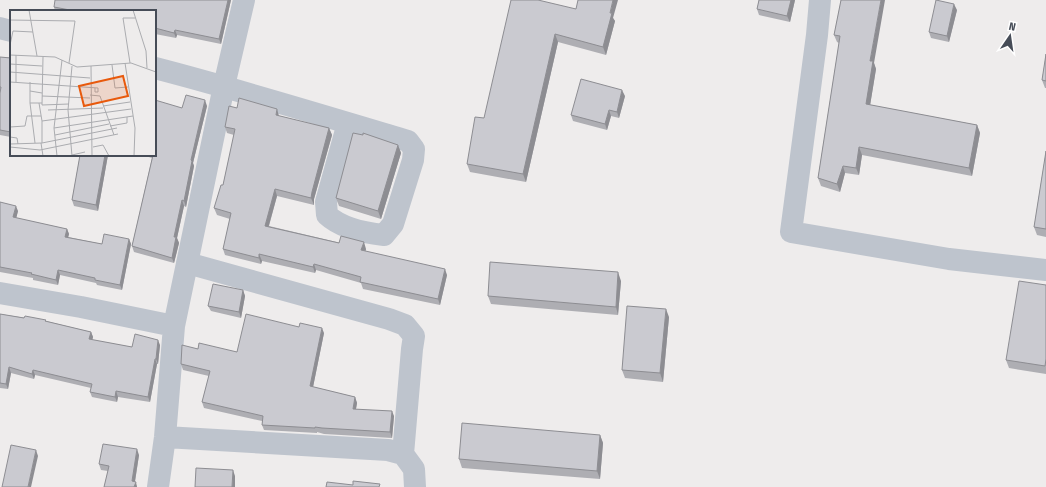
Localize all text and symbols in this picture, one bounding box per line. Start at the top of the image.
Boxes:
inset map [10,10,156,156]
north arrow [990,16,1030,56]
text: N [1007,20,1017,34]

